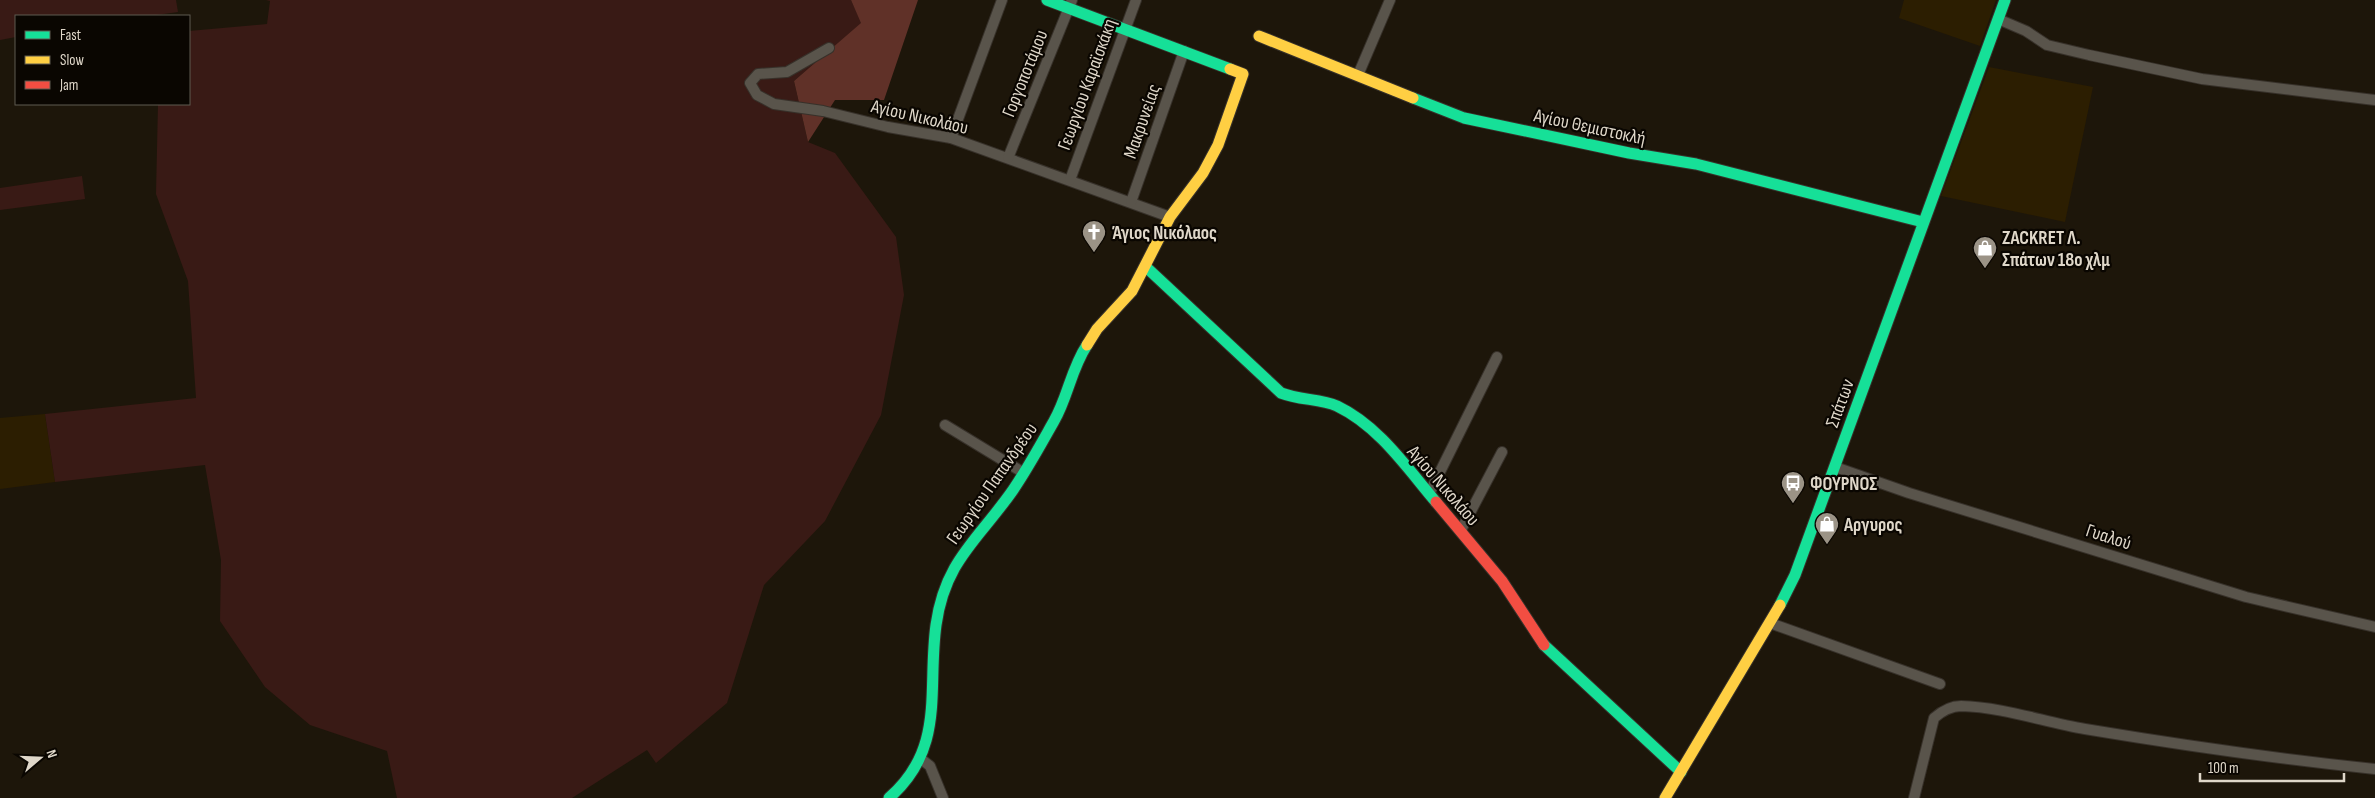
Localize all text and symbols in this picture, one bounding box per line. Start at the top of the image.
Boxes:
legend [15,15,190,105]
street label: Γεωργίου Καραϊσκάκη [1053,16,1122,153]
text: Fast [60,26,82,45]
street label: Γοργοποτάμου [998,27,1053,121]
text: Slow [60,51,84,70]
text: Jam [59,76,78,95]
street label: Μακρυνείας [1119,81,1166,162]
street label: Αγίου Νικολάου [868,95,970,140]
street label: Αγίου Θεμιστοκλή [1531,104,1648,151]
church icon: Άγιος Νικόλαος [1081,219,1107,253]
place label: Άγιος Νικόλαος [1112,222,1217,245]
place label: ZACKRET Λ. Σπάτων 18ο χλμ [2002,227,2110,272]
shop icon: ZACKRET Λ. Σπάτων 18ο χλμ [1972,235,1998,269]
street label: Σπάτων [1821,376,1860,431]
street label: Γεωργίου Παπανδρέου [942,419,1043,549]
street label: Αγίου Νικολάου [1401,440,1484,531]
bus stop icon: ΦΟΥΡΝΟΣ [1780,470,1806,504]
place label: ΦΟΥΡΝΟΣ [1810,473,1877,496]
shop icon: Αργυρος [1814,511,1840,545]
place label: Αργυρος [1843,514,1903,537]
street label: Γυαλού [2083,519,2134,556]
north arrow [15,733,65,783]
text: N [43,748,61,760]
scale bar [2200,750,2344,782]
text: 100 m [2208,759,2239,778]

